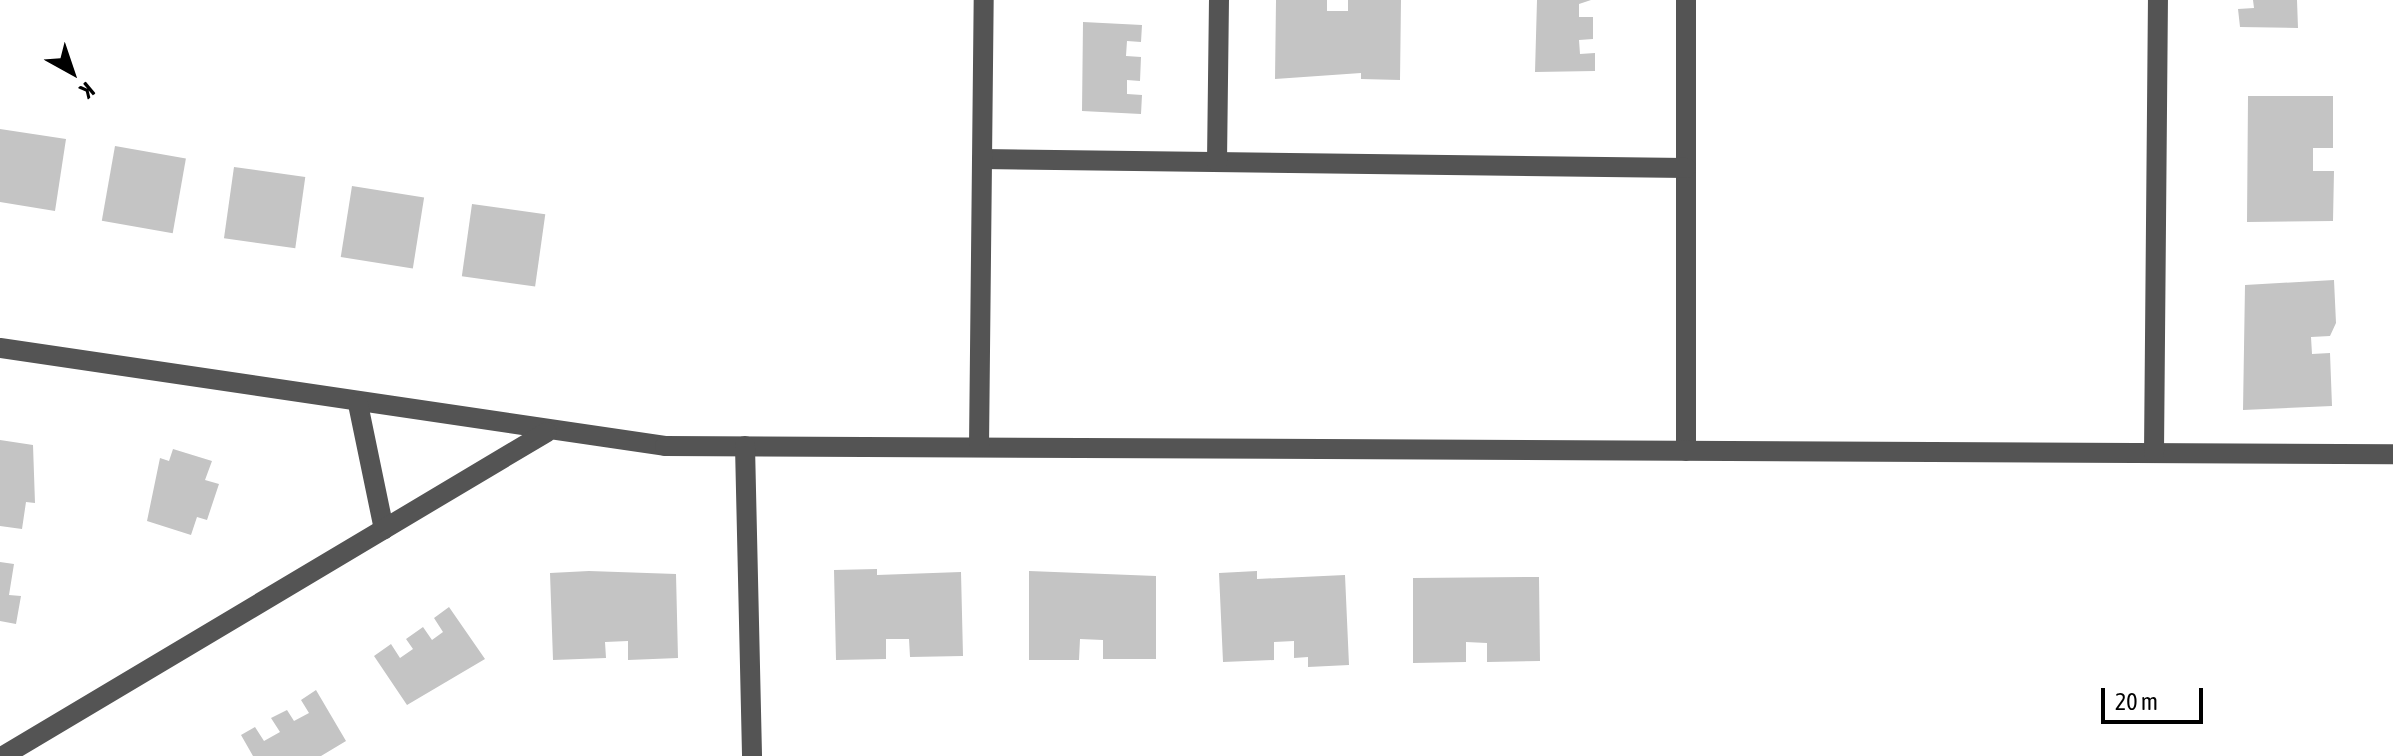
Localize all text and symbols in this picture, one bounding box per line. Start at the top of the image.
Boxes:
north arrow [32,32,112,112]
text: K [75,77,100,104]
scale bar [2105,672,2207,722]
text: 20 m [2115,688,2158,715]

